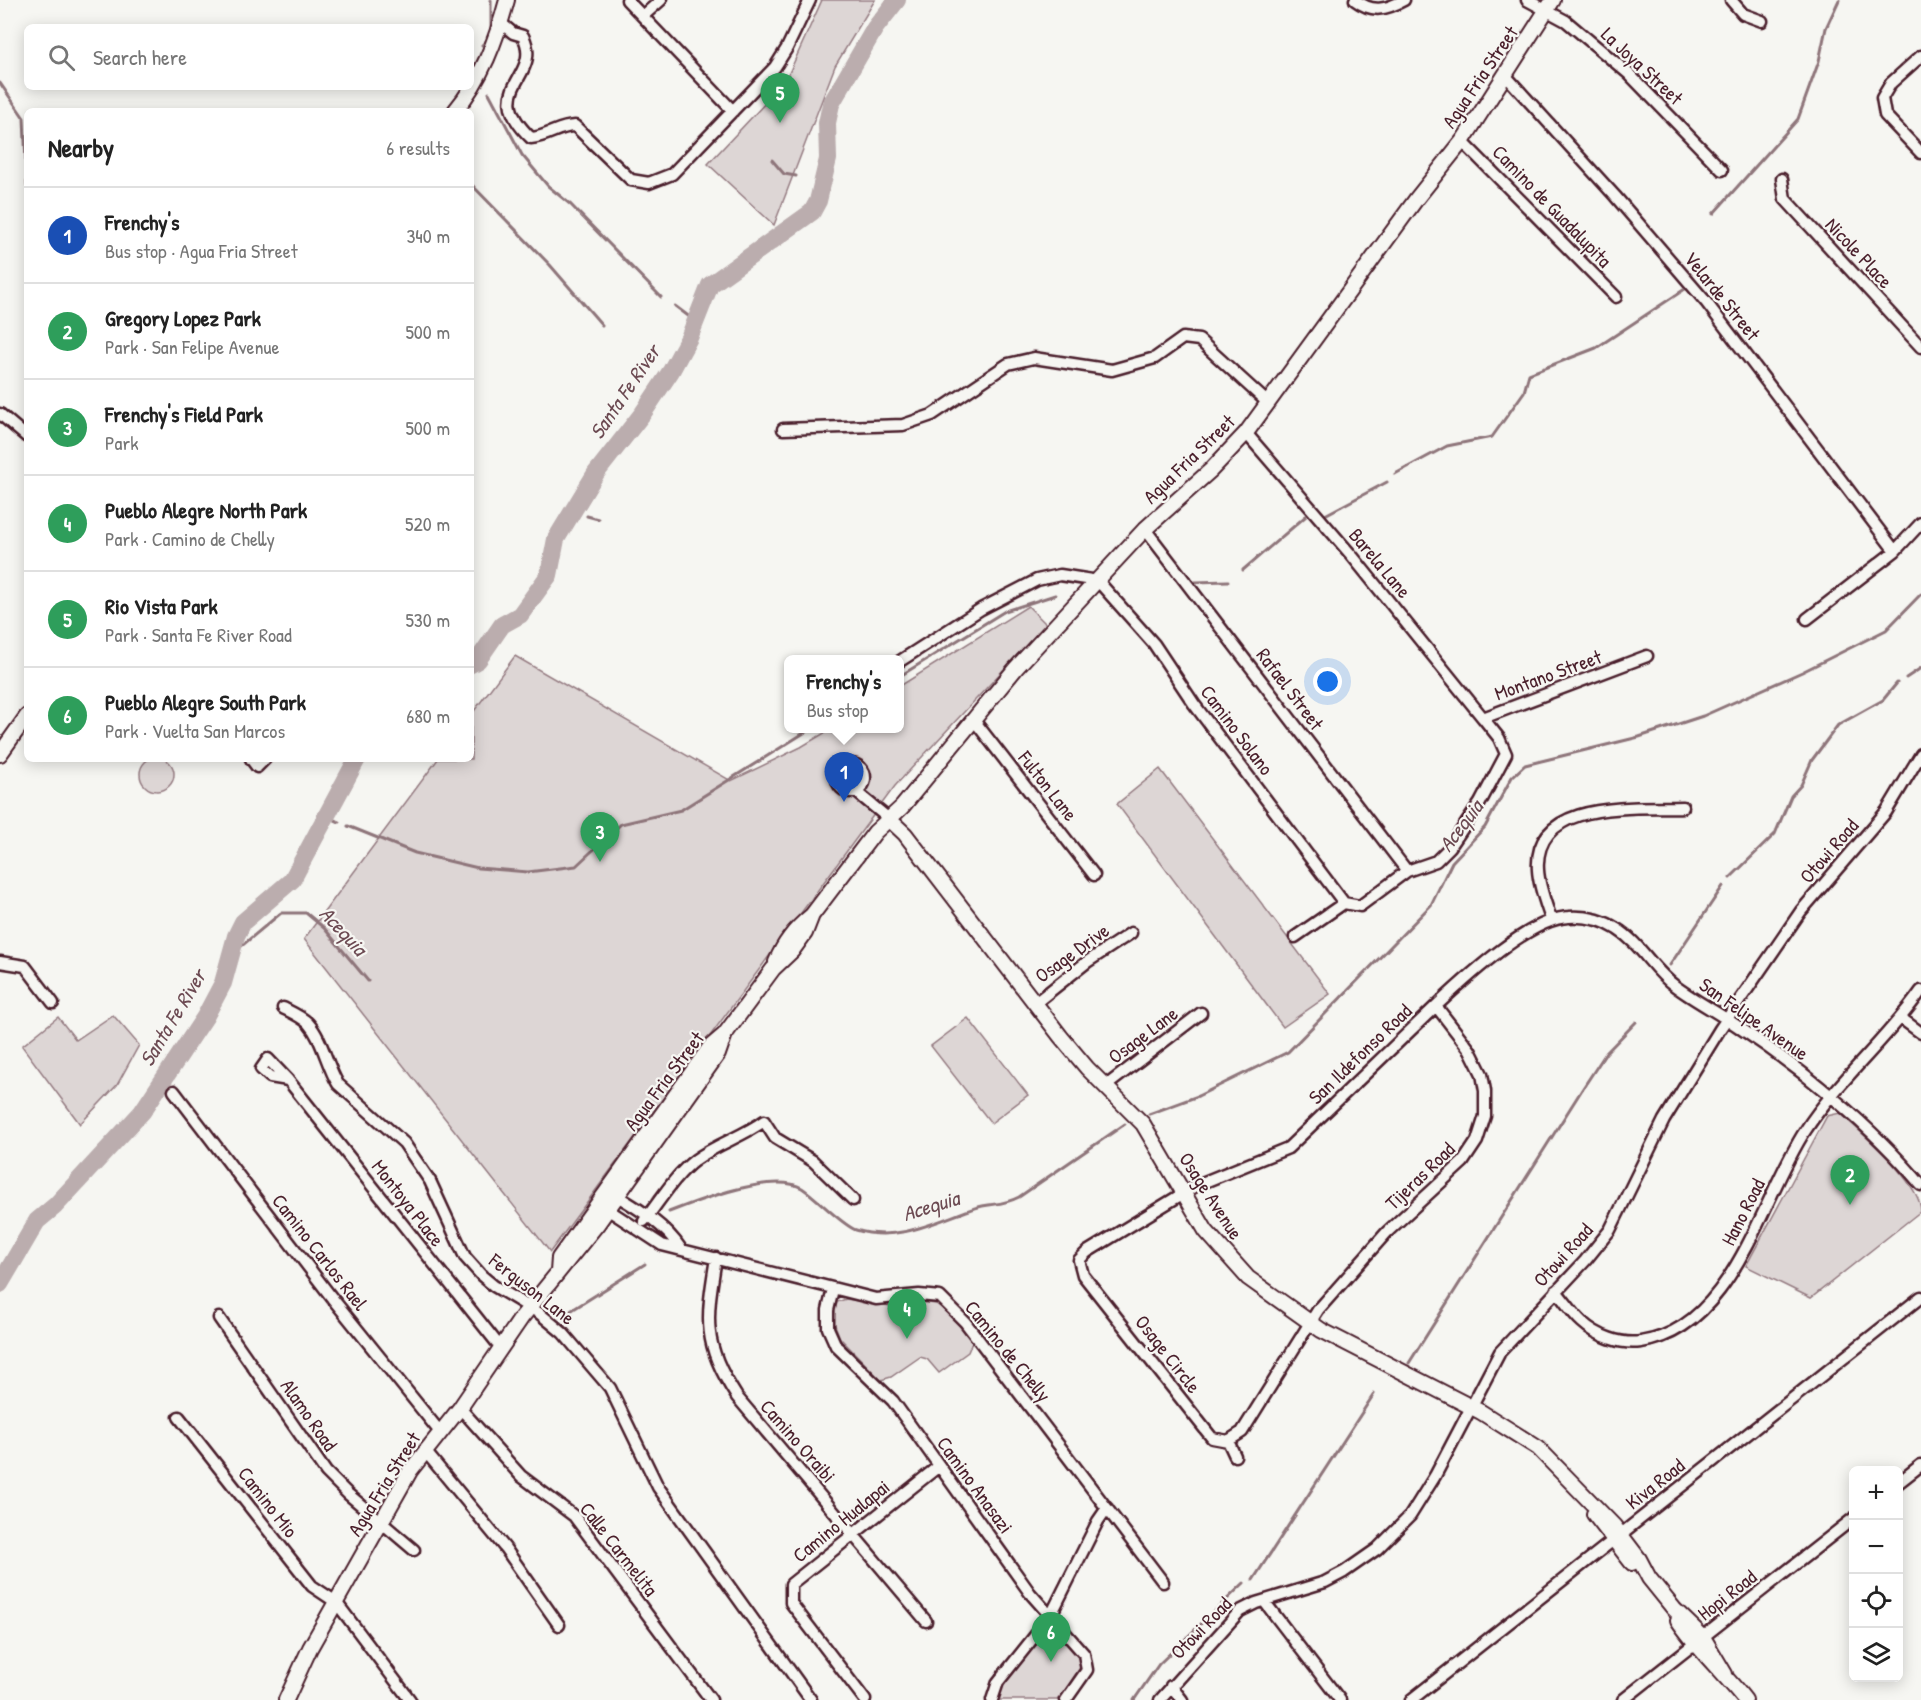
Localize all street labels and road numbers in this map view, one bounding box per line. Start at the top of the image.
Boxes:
street label: Agua Fria Street [1435,19,1524,133]
street label: La Joya Street [1596,21,1690,111]
street label: Camino de Guadalupita [1487,138,1618,273]
street label: Nicole Place [1820,212,1899,294]
street label: Velarde Street [1678,246,1767,347]
street label: Agua Fria Street [1137,407,1241,509]
street label: Barela Lane [1343,522,1418,603]
street label: Rafael Street [1251,642,1331,736]
street label: Montano Street [1491,642,1606,706]
street label: Camino Solano [1195,679,1280,780]
street label: Fulton Lane [1012,744,1084,826]
street label: Otowi Road [1793,813,1864,889]
street label: Osage Drive [1029,916,1114,989]
street label: San Felipe Avenue [1694,971,1814,1066]
street label: San Ildefonso Road [1302,997,1417,1110]
street label: Osage Lane [1102,1000,1183,1070]
street label: Agua Fria Street [617,1025,710,1136]
street label: Tijeras Road [1379,1136,1461,1216]
street label: Osage Avenue [1173,1147,1250,1245]
street label: Montoya Place [366,1154,451,1252]
street label: Hano Road [1714,1174,1771,1250]
street label: Camino Carlos Rael [266,1188,375,1316]
street label: Otowi Road [1527,1217,1599,1292]
street label: Ferguson Lane [483,1246,581,1331]
street label: Camino de Chelly [959,1294,1058,1407]
street label: Osage Circle [1129,1309,1207,1398]
street label: Alamo Road [275,1373,344,1456]
street label: Camino Oraibi [755,1393,842,1488]
street label: Agua Fria Street [341,1426,427,1541]
street label: Camino Anasazi [931,1431,1020,1539]
street label: Kiva Road [1620,1452,1690,1515]
street label: Camino Mio [232,1461,305,1543]
street label: Camino Hualapai [786,1473,895,1568]
street label: Calle Carmelita [574,1496,665,1601]
street label: Hopi Road [1692,1563,1762,1626]
street label: Otowi Road [1164,1590,1237,1665]

